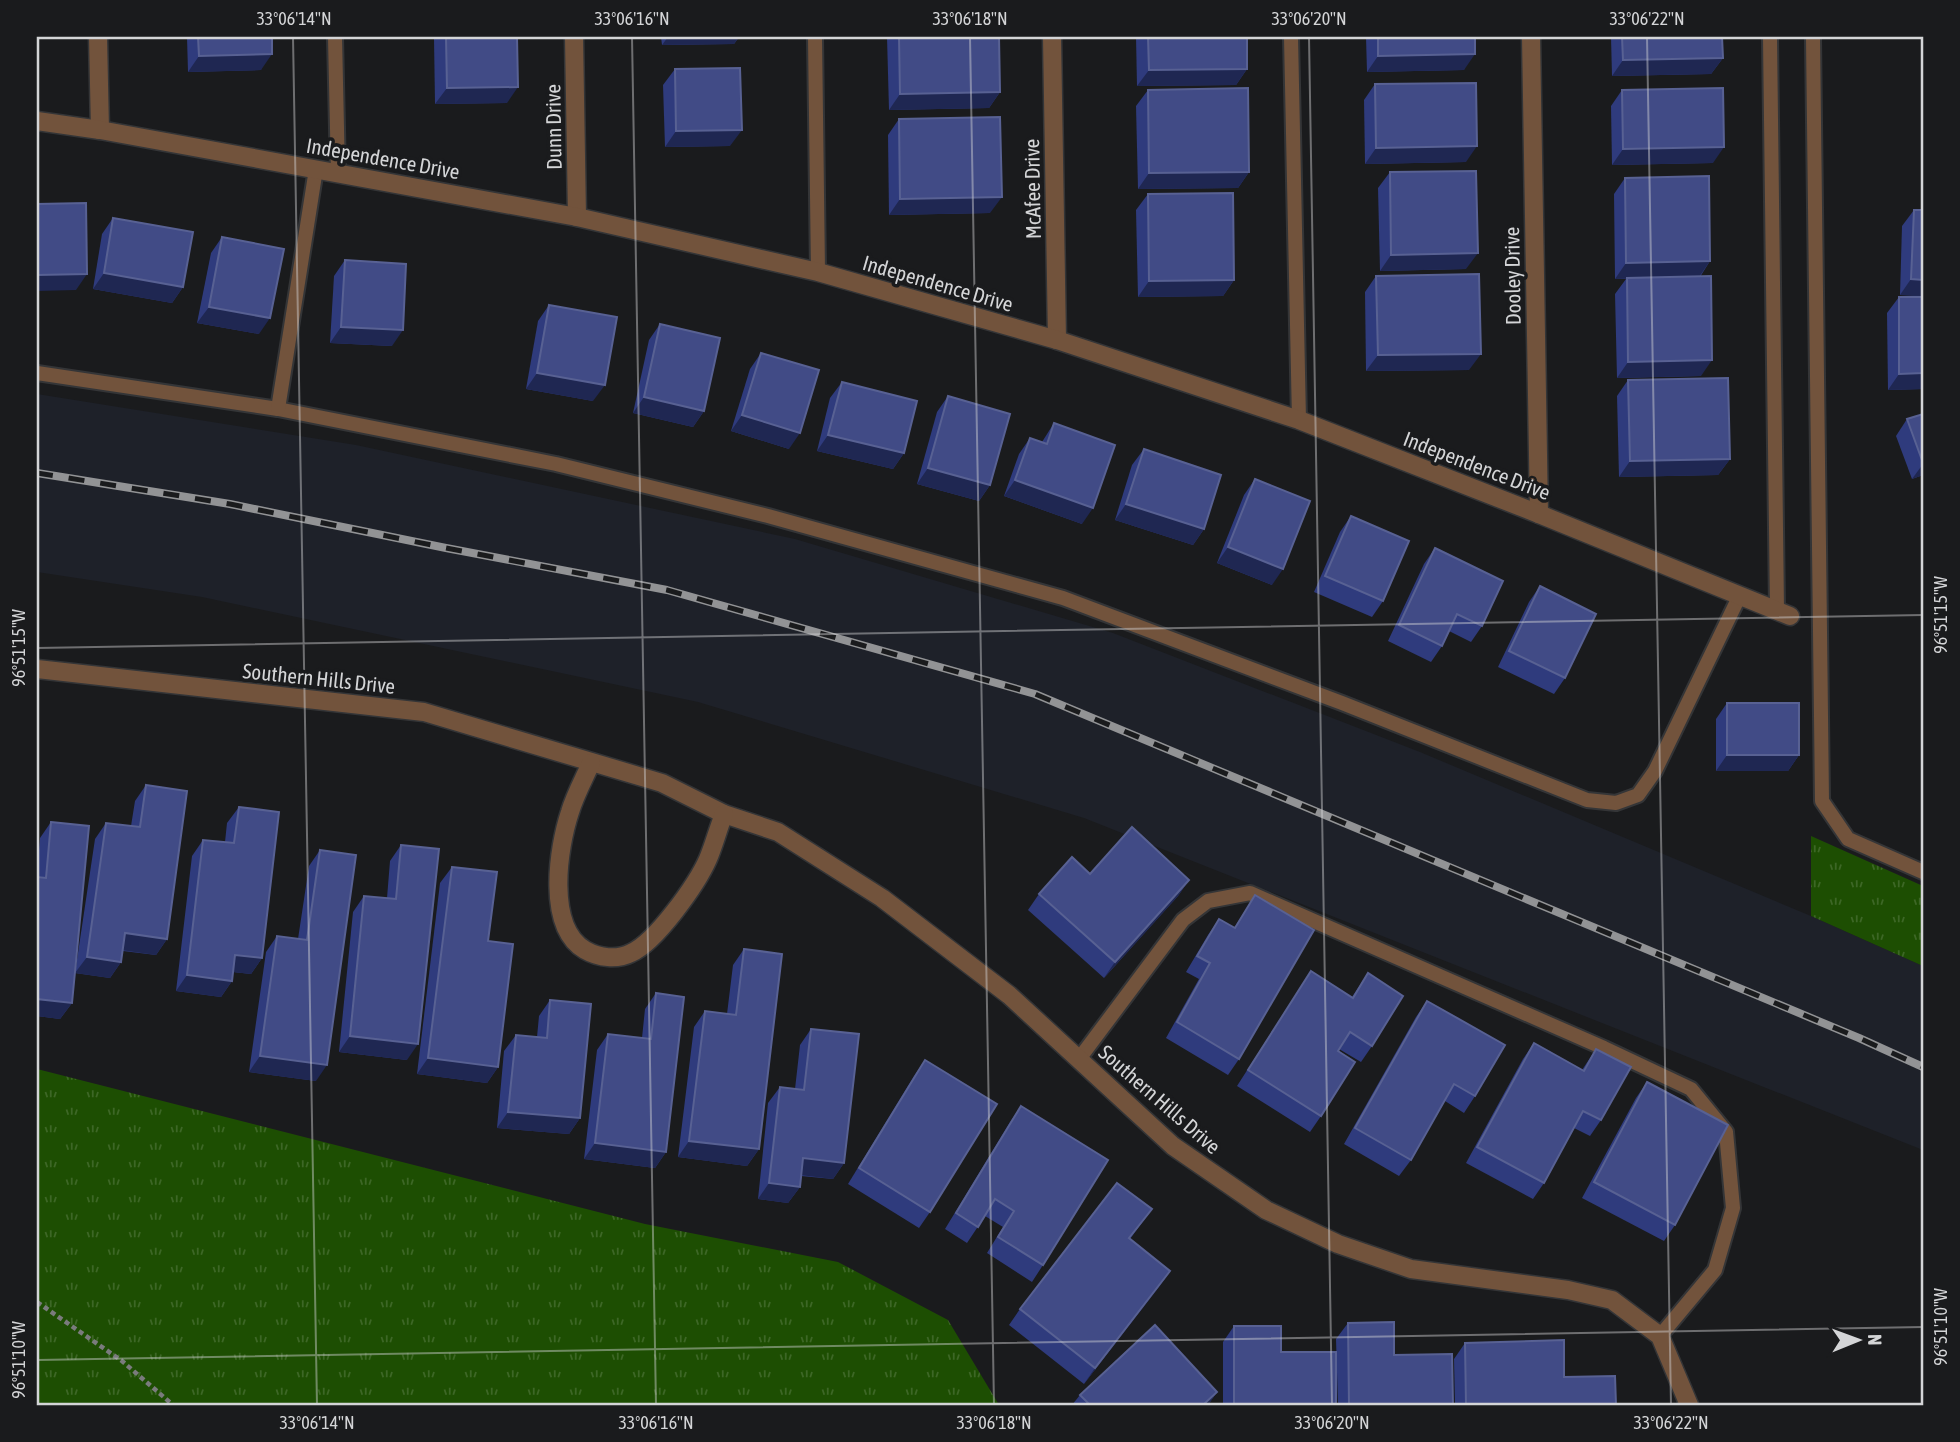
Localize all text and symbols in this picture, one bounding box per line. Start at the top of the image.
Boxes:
text: 33°06'14"N [256,8,332,29]
text: 33°06'16"N [594,8,670,29]
text: 33°06'18"N [932,8,1008,29]
text: 33°06'20"N [1271,8,1347,29]
text: 33°06'22"N [1609,8,1685,29]
street label: Dunn Drive [540,84,566,170]
street label: Independence Drive [304,133,462,183]
street label: McAfee Drive [1019,139,1045,239]
street label: Dooley Drive [1499,227,1525,325]
street label: Independence Drive [860,250,1016,316]
street label: Independence Drive [1400,426,1554,504]
text: 96°51'15"W [1930,576,1951,654]
text: 96°51'15"W [8,609,29,687]
street label: Southern Hills Drive [242,658,396,698]
street label: Southern Hills Drive [1094,1040,1226,1158]
text: 96°51'10"W [1930,1288,1951,1366]
north arrow [1824,1306,1894,1376]
text: 96°51'10"W [8,1321,29,1399]
text: N [1864,1334,1886,1346]
text: 33°06'14"N [279,1412,355,1433]
text: 33°06'16"N [618,1412,694,1433]
text: 33°06'18"N [956,1412,1032,1433]
text: 33°06'20"N [1294,1412,1370,1433]
text: 33°06'22"N [1633,1412,1709,1433]

